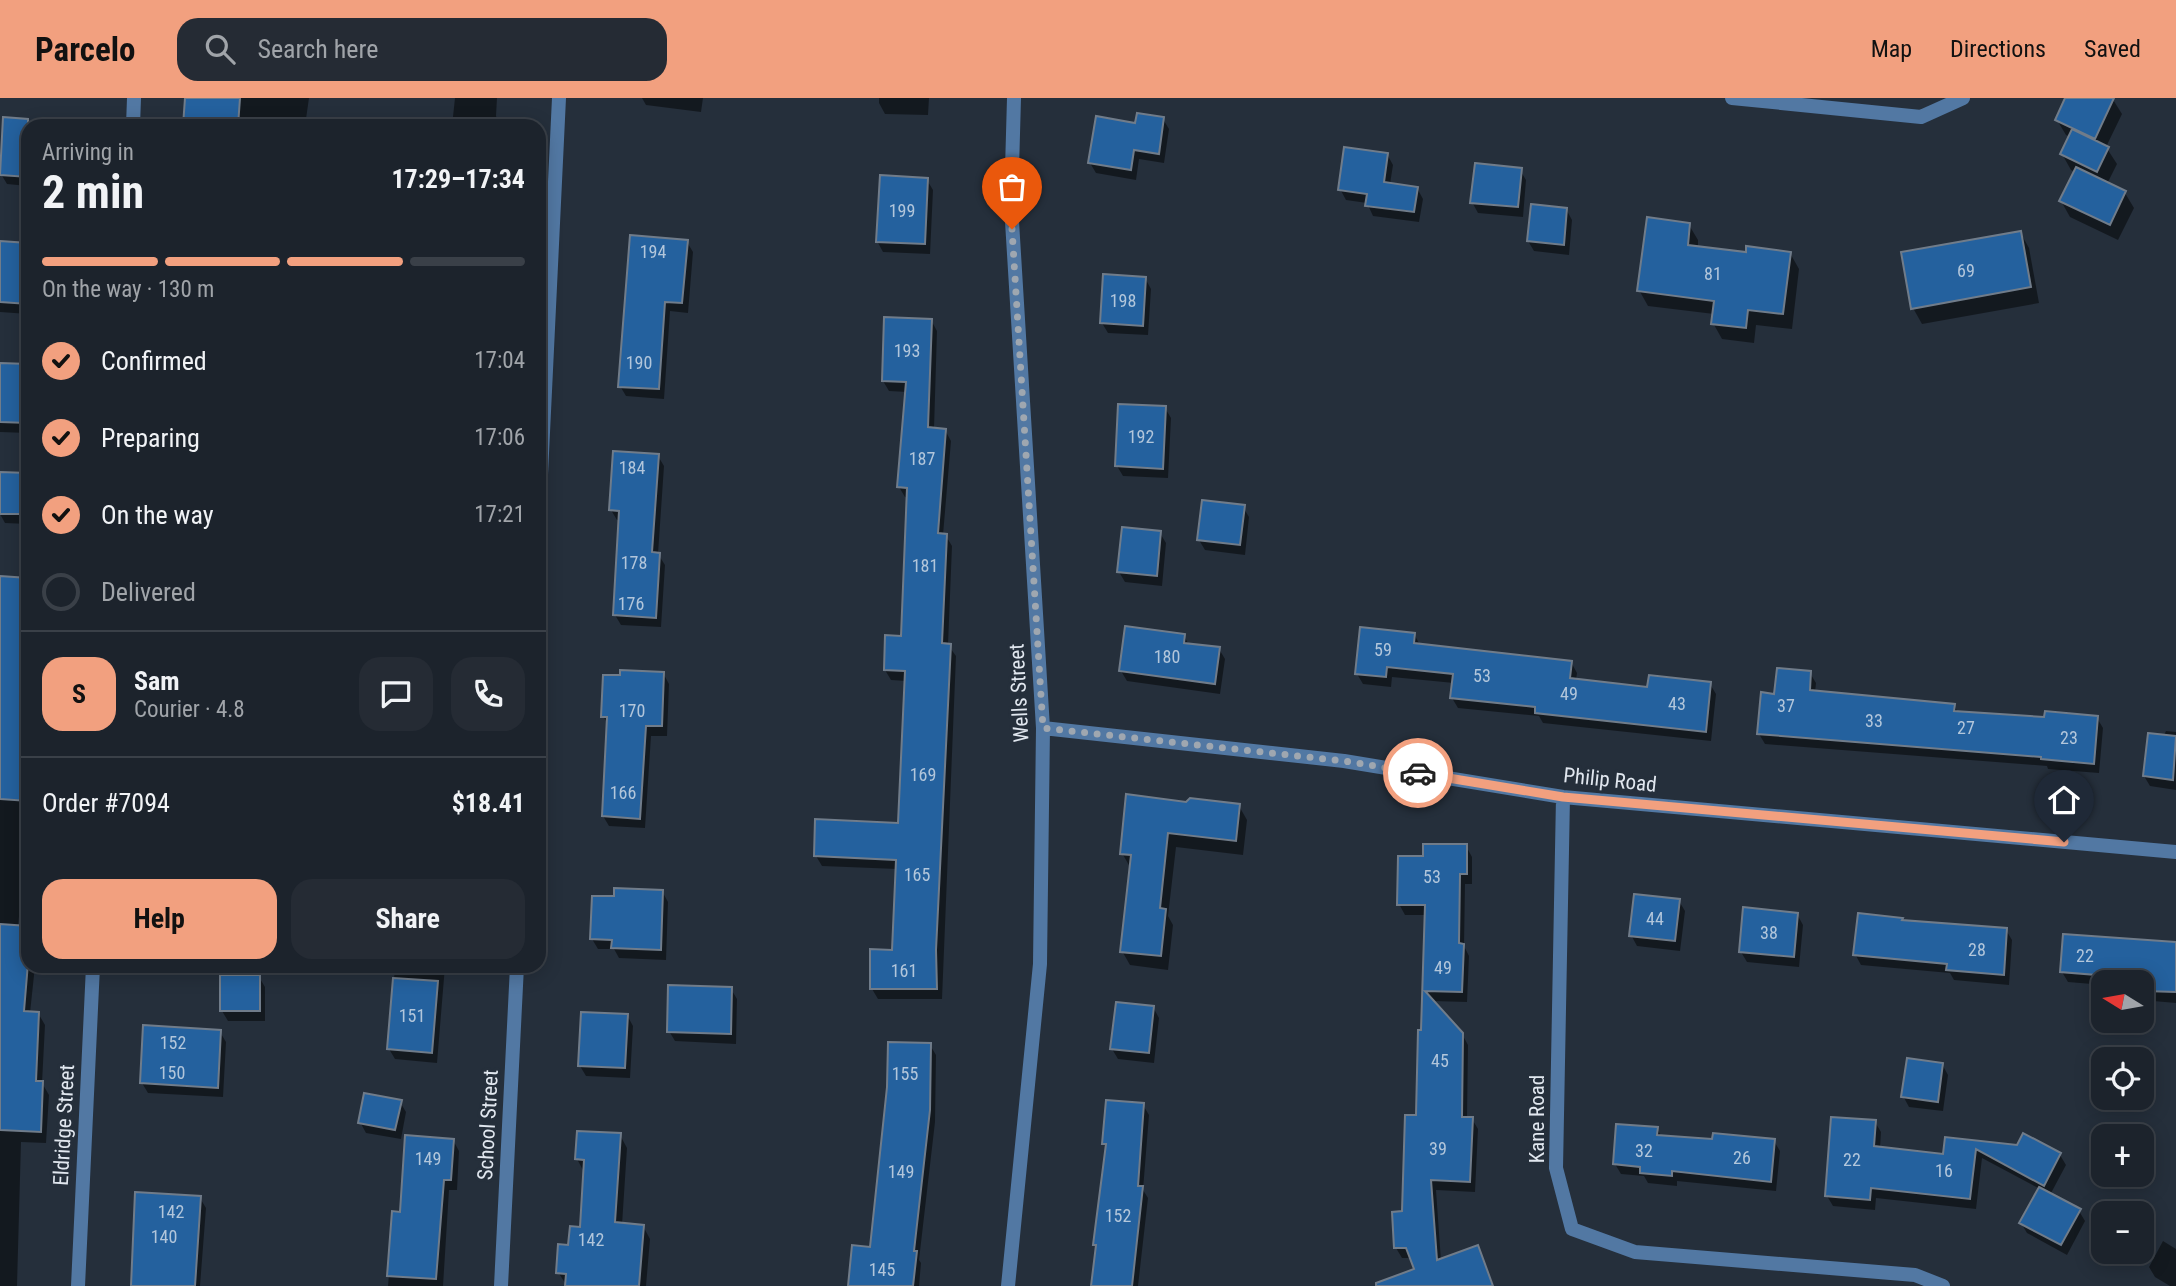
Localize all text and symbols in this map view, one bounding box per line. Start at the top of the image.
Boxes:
search box [177,18,667,81]
text: Parcelo [35,30,135,69]
icon: search [201,30,239,68]
text: Search here [257,34,378,64]
text: Map [1871,35,1912,63]
text: Directions [1950,35,2046,63]
text: Saved [2084,35,2141,63]
text: Arriving in [42,139,134,166]
pin [982,157,1042,229]
text: 17:29–17:34 [391,164,525,194]
text: 2 min [42,165,144,219]
icon: bag [993,168,1031,206]
house number: 199 [889,200,915,221]
house number: 194 [640,241,666,262]
house number: 69 [1957,260,1975,281]
house number: 81 [1704,263,1722,284]
text: On the way · 130 m [42,276,214,303]
house number: 198 [1110,290,1136,311]
house number: 193 [894,340,920,361]
icon: check [42,342,80,380]
text: Confirmed [101,346,207,376]
text: 17:04 [474,347,525,374]
house number: 190 [626,352,652,373]
icon: check [42,419,80,457]
text: Preparing [101,423,200,453]
text: 17:06 [474,424,525,451]
house number: 192 [1128,426,1154,447]
house number: 187 [909,448,935,469]
house number: 184 [619,457,645,478]
icon: check [42,496,80,534]
text: On the way [101,500,214,530]
text: 17:21 [474,501,525,528]
house number: 178 [621,552,647,573]
house number: 181 [912,555,938,576]
text: Delivered [101,577,196,607]
house number: 176 [618,593,644,614]
house number: 59 [1374,639,1392,660]
street label: Wells Street [1004,643,1034,743]
house number: 180 [1154,646,1180,667]
button: chat [359,657,433,731]
button: phone [451,657,525,731]
house number: 53 [1473,665,1491,686]
text: Sam [134,666,180,696]
text: S [72,679,86,709]
house number: 49 [1560,683,1578,704]
house number: 43 [1668,693,1686,714]
house number: 37 [1777,695,1795,716]
text: Courier · 4.8 [134,696,245,723]
house number: 170 [619,700,645,721]
house number: 33 [1865,710,1883,731]
house number: 27 [1957,717,1975,738]
house number: 23 [2060,727,2078,748]
courier [1383,738,1453,808]
icon: car [1399,754,1437,792]
street label: Philip Road [1562,763,1658,797]
house number: 169 [910,764,936,785]
pin [2034,770,2094,842]
icon: home [2045,781,2083,819]
house number: 166 [610,782,636,803]
text: Order #7094 [42,788,170,818]
text: $18.41 [452,788,525,818]
house number: 165 [904,864,930,885]
house number: 53 [1423,866,1441,887]
button: Help [42,879,277,959]
button: Share [291,879,525,959]
house number: 44 [1646,908,1664,929]
house number: 38 [1760,922,1778,943]
house number: 28 [1968,939,1986,960]
house number: 22 [2076,945,2094,966]
house number: 49 [1434,957,1452,978]
house number: 161 [891,960,917,981]
north arrow [2091,970,2154,1032]
map controls [2091,970,2154,1264]
house number: 151 [399,1005,425,1026]
house number: 152 [160,1032,186,1053]
button: locate [2091,1047,2154,1110]
house number: 45 [1431,1050,1449,1071]
house number: 150 [159,1062,185,1083]
house number: 155 [892,1063,918,1084]
street label: Eldridge Street [49,1064,79,1186]
street label: School Street [473,1069,503,1181]
street label: Kane Road [1525,1075,1549,1163]
button: + [2091,1124,2154,1187]
house number: 39 [1429,1138,1447,1159]
house number: 32 [1635,1140,1653,1161]
house number: 26 [1733,1147,1751,1168]
house number: 149 [415,1148,441,1169]
house number: 22 [1843,1149,1861,1170]
house number: 16 [1935,1160,1953,1181]
house number: 149 [888,1161,914,1182]
house number: 142 [158,1201,184,1222]
button: − [2091,1201,2154,1264]
house number: 152 [1105,1205,1131,1226]
house number: 140 [151,1226,177,1247]
house number: 142 [578,1229,604,1250]
house number: 145 [869,1259,895,1280]

